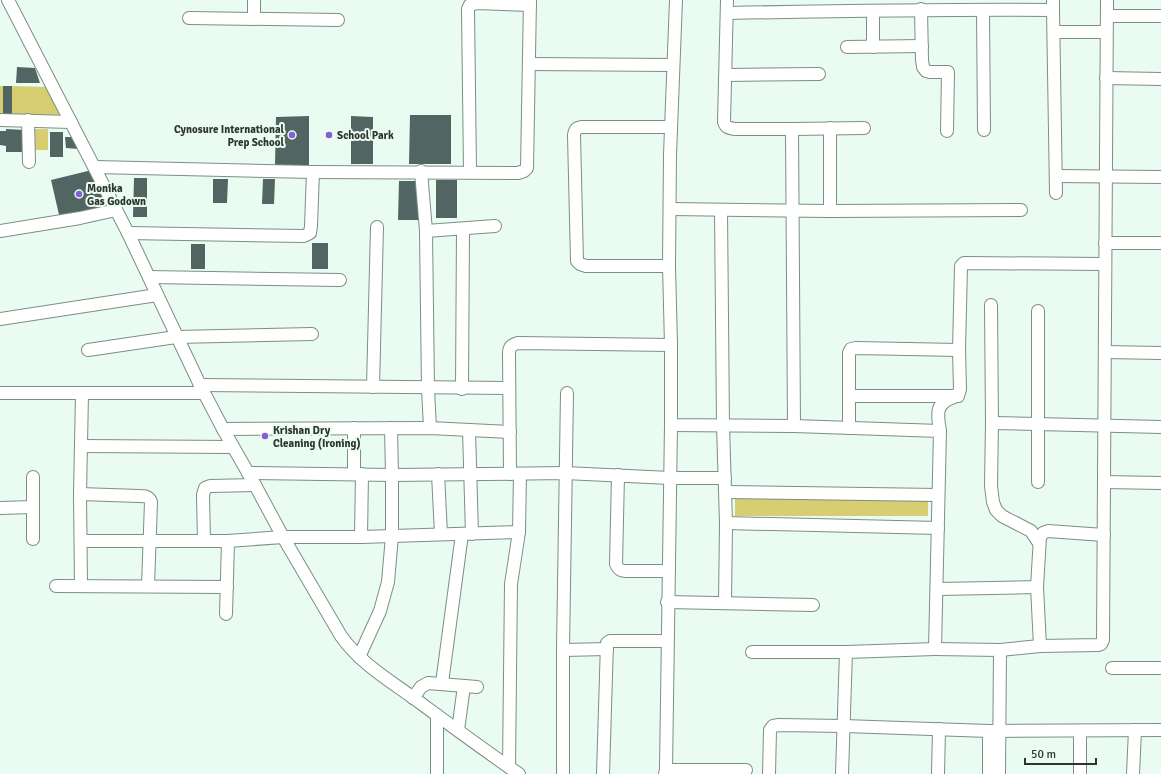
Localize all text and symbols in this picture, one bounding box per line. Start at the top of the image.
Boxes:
place label: Cynosure International Prep School [174,123,285,149]
place label: School Park [337,129,394,142]
marker: Cynosure International Prep School [287,130,297,140]
marker: School Park [324,130,334,140]
place label: Monika Gas Godown [87,182,146,208]
marker: Monika Gas Godown [74,189,84,199]
place label: Krishan Dry Cleaning (Ironing) [273,424,361,450]
marker: Krishan Dry Cleaning (Ironing) [260,431,270,441]
scale bar [1025,740,1096,766]
text: 50 m [1031,747,1056,762]

